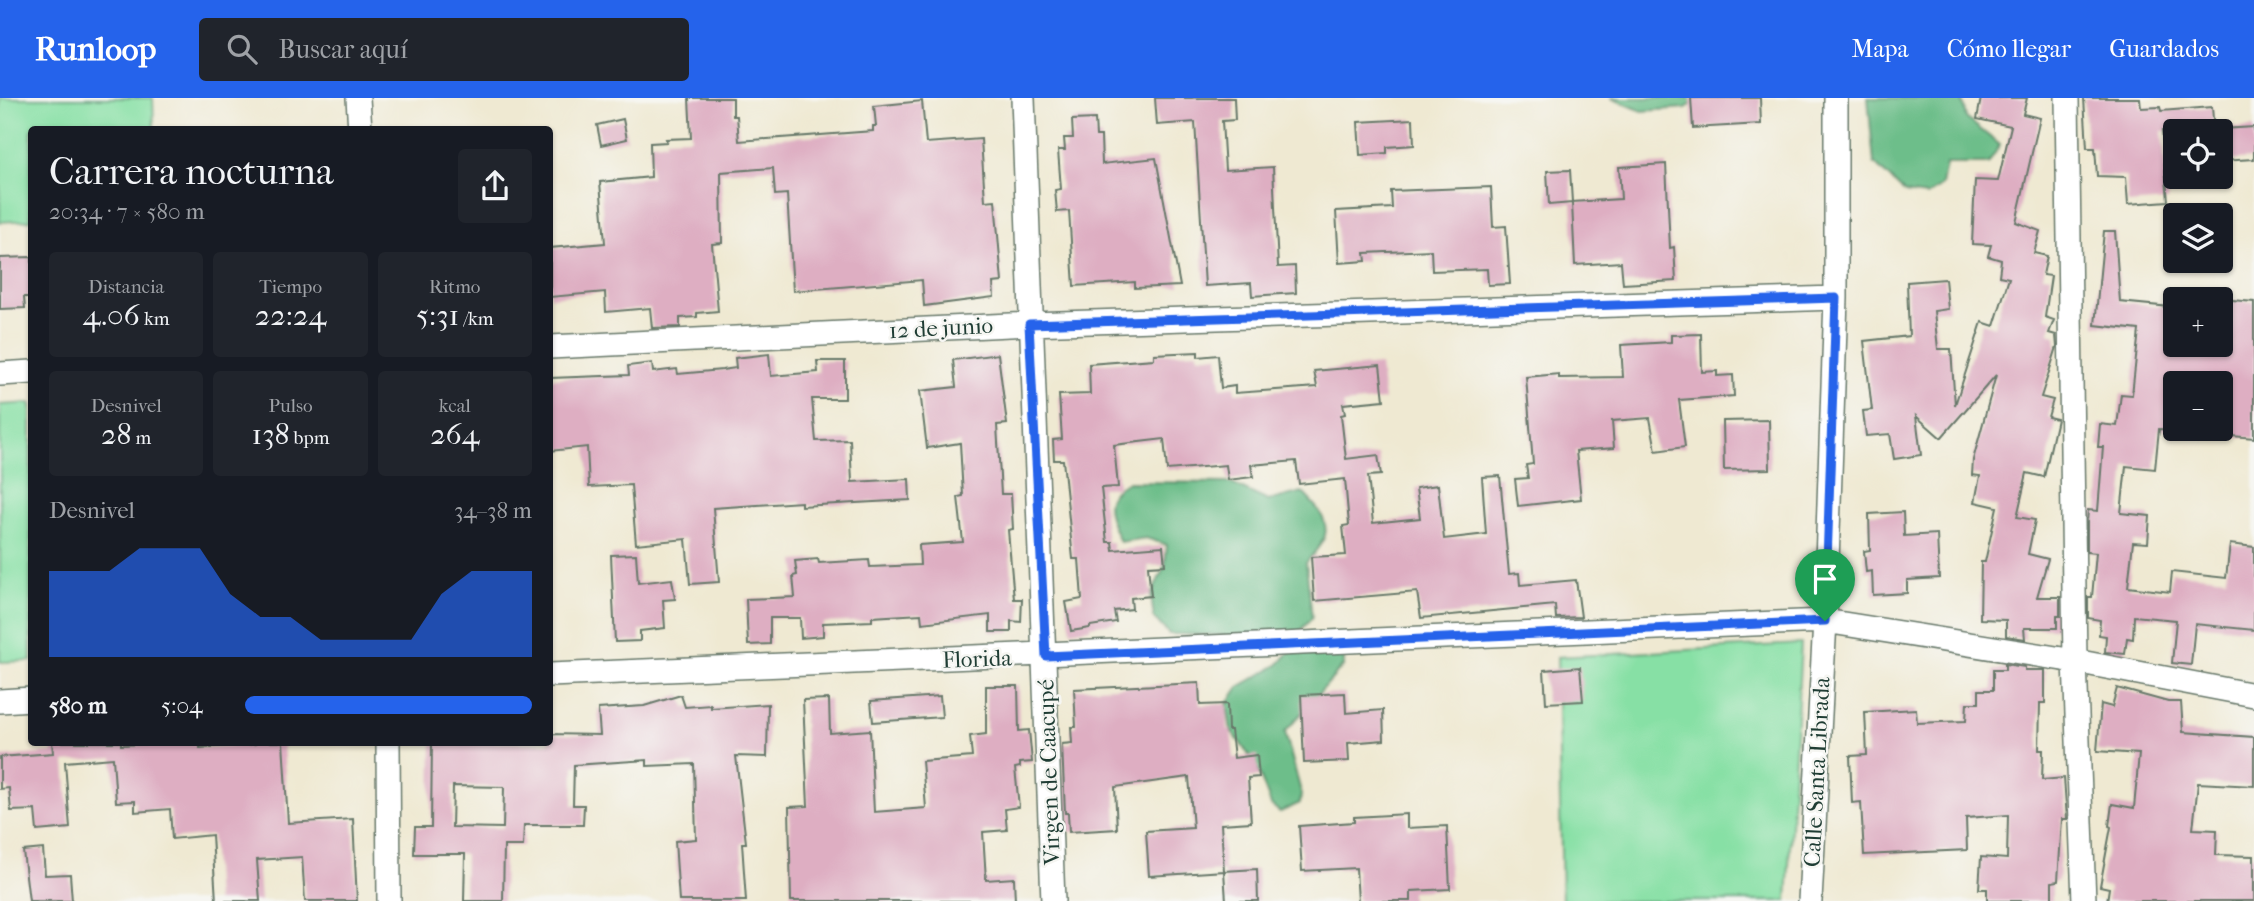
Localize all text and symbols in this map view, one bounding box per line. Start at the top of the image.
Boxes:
search box [199,18,689,81]
text: Runloop [35,30,157,69]
icon: search [223,30,261,68]
text: Buscar aquí [279,34,408,65]
text: Mapa [1851,35,1909,63]
text: Cómo llegar [1947,35,2071,63]
text: Guardados [2109,35,2219,63]
map controls [2163,119,2233,441]
button: locate [2163,119,2233,189]
text: Carrera nocturna [49,149,334,194]
button: share [458,149,532,223]
text: 20:34 · 7 × 580 m [49,198,205,225]
button: layers [2163,203,2233,273]
text: Distancia [88,276,164,298]
text: Tiempo [259,276,322,298]
text: Ritmo [429,276,481,298]
button: + [2163,287,2233,357]
text: 4.06 [83,298,140,333]
text: 22:24 [255,298,326,333]
text: 5:31 [416,298,459,333]
text: km [140,308,170,330]
text: /km [459,308,494,330]
street label: 12 de junio [888,312,994,344]
button: − [2163,371,2233,441]
text: Desnivel [91,395,162,417]
text: Pulso [268,395,313,417]
text: kcal [439,395,471,417]
text: 28 [101,417,131,452]
text: 138 [251,417,290,452]
text: 264 [430,417,479,452]
text: m [131,427,151,449]
text: bpm [290,427,330,449]
text: Desnivel [49,497,135,524]
text: 34–38 m [454,497,532,524]
pin [1795,549,1855,621]
icon: arrive [1806,560,1844,598]
street label: Florida [942,644,1013,674]
street label: Calle Santa Librada [1799,676,1835,868]
street label: Virgen de Caacupé [1032,679,1066,866]
text: 580 m [49,692,107,719]
text: 5:04 [161,692,203,719]

